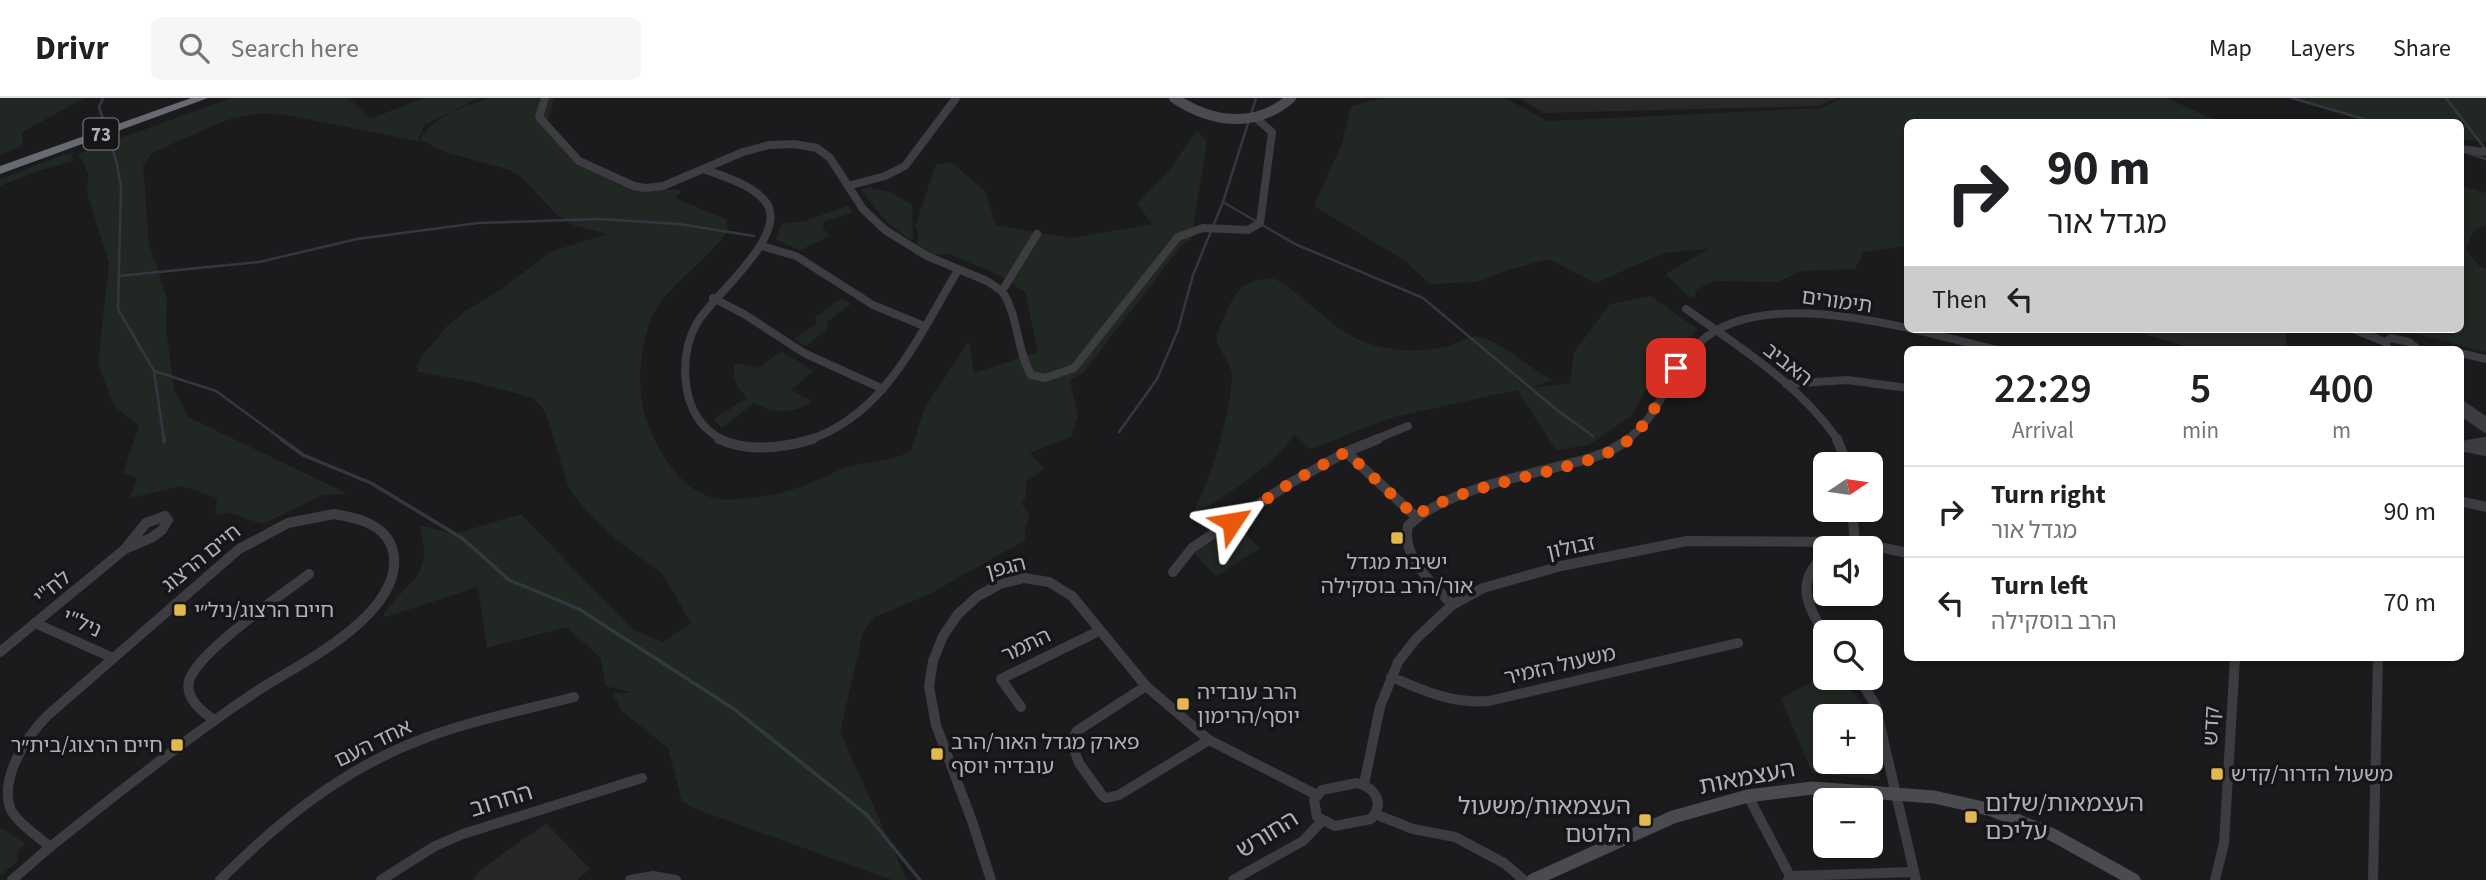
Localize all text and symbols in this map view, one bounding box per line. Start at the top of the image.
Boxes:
search box [151,17,641,80]
text: Drivr [35,25,109,72]
icon: search [175,29,213,67]
text: Search here [231,30,359,67]
text: Map [2209,31,2252,66]
text: Layers [2290,31,2355,66]
text: Share [2393,31,2451,66]
road number: 73 [84,118,119,150]
text: 90 m [2047,134,2151,204]
icon: right [1932,147,2023,238]
text: מגדל אור [2047,200,2167,246]
icon: left [2001,280,2039,318]
street label: תימורים [1800,281,1874,321]
text: Then [1932,281,1987,318]
street label: האביב [1757,335,1819,393]
pin [1646,338,1706,398]
icon: arrive [1657,349,1695,387]
text: 22:29 [1994,359,2092,419]
text: 5 [2190,359,2211,419]
text: 400 [2309,359,2374,419]
text: Arrival [2012,414,2074,447]
text: min [2182,414,2219,447]
text: m [2332,414,2351,447]
north arrow [1813,452,1883,522]
map controls [1813,452,1883,858]
text: Turn right [1991,476,2106,513]
position arrow [1195,485,1269,559]
icon: right [1932,493,1970,531]
text: 90 m [2383,493,2436,530]
text: מגדל אור [1991,514,2077,547]
street label: חיים הרצוג [155,517,247,599]
street label: זבולון [1544,527,1598,567]
marker: ישיבת מגדל אור/הרב בוסקילה [1389,530,1405,546]
button: sound [1813,536,1883,606]
place label: ישיבת מגדל אור/הרב בוסקילה [1321,547,1473,601]
street label: הגפן [983,548,1029,586]
street label: לח"י [27,563,77,611]
text: Turn left [1991,567,2088,604]
icon: left [1932,584,1970,622]
text: 70 m [2383,584,2436,621]
place label: חיים הרצוג/ניל״י [194,595,334,625]
street label: ניל"י [58,601,106,645]
marker: חיים הרצוג/ניל״י [172,602,188,618]
text: הרב בוסקילה [1991,605,2117,638]
street label: התמר [996,620,1056,670]
button: search [1813,620,1883,690]
street label: משעול הזמיר [1501,638,1619,692]
place label: הרב עובדיה יוסף/הרימון [1197,677,1300,731]
marker: הרב עובדיה יוסף/הרימון [1175,696,1191,712]
button: + [1813,704,1883,774]
street label: קדש [2195,705,2227,747]
street label: אחד העם [329,711,417,775]
place label: פארק מגדל האור/הרב עובדיה יוסף [951,727,1140,781]
place label: חיים הרצוג/בית״ר [11,730,163,760]
marker: חיים הרצוג/בית״ר [169,737,185,753]
marker: פארק מגדל האור/הרב עובדיה יוסף [929,746,945,762]
street label: העצמאות [1696,751,1798,804]
place label: משעול הדרור/קדש [2231,759,2393,789]
marker: משעול הדרור/קדש [2209,766,2225,782]
street label: החרוב [465,774,537,827]
place label: העצמאות/שלום עליכם [1985,786,2144,849]
button: − [1813,788,1883,858]
place label: העצמאות/משעול הלוטם [1458,789,1631,852]
street label: החורש [1229,802,1305,867]
marker: העצמאות/שלום עליכם [1963,809,1979,825]
marker: העצמאות/משעול הלוטם [1637,812,1653,828]

